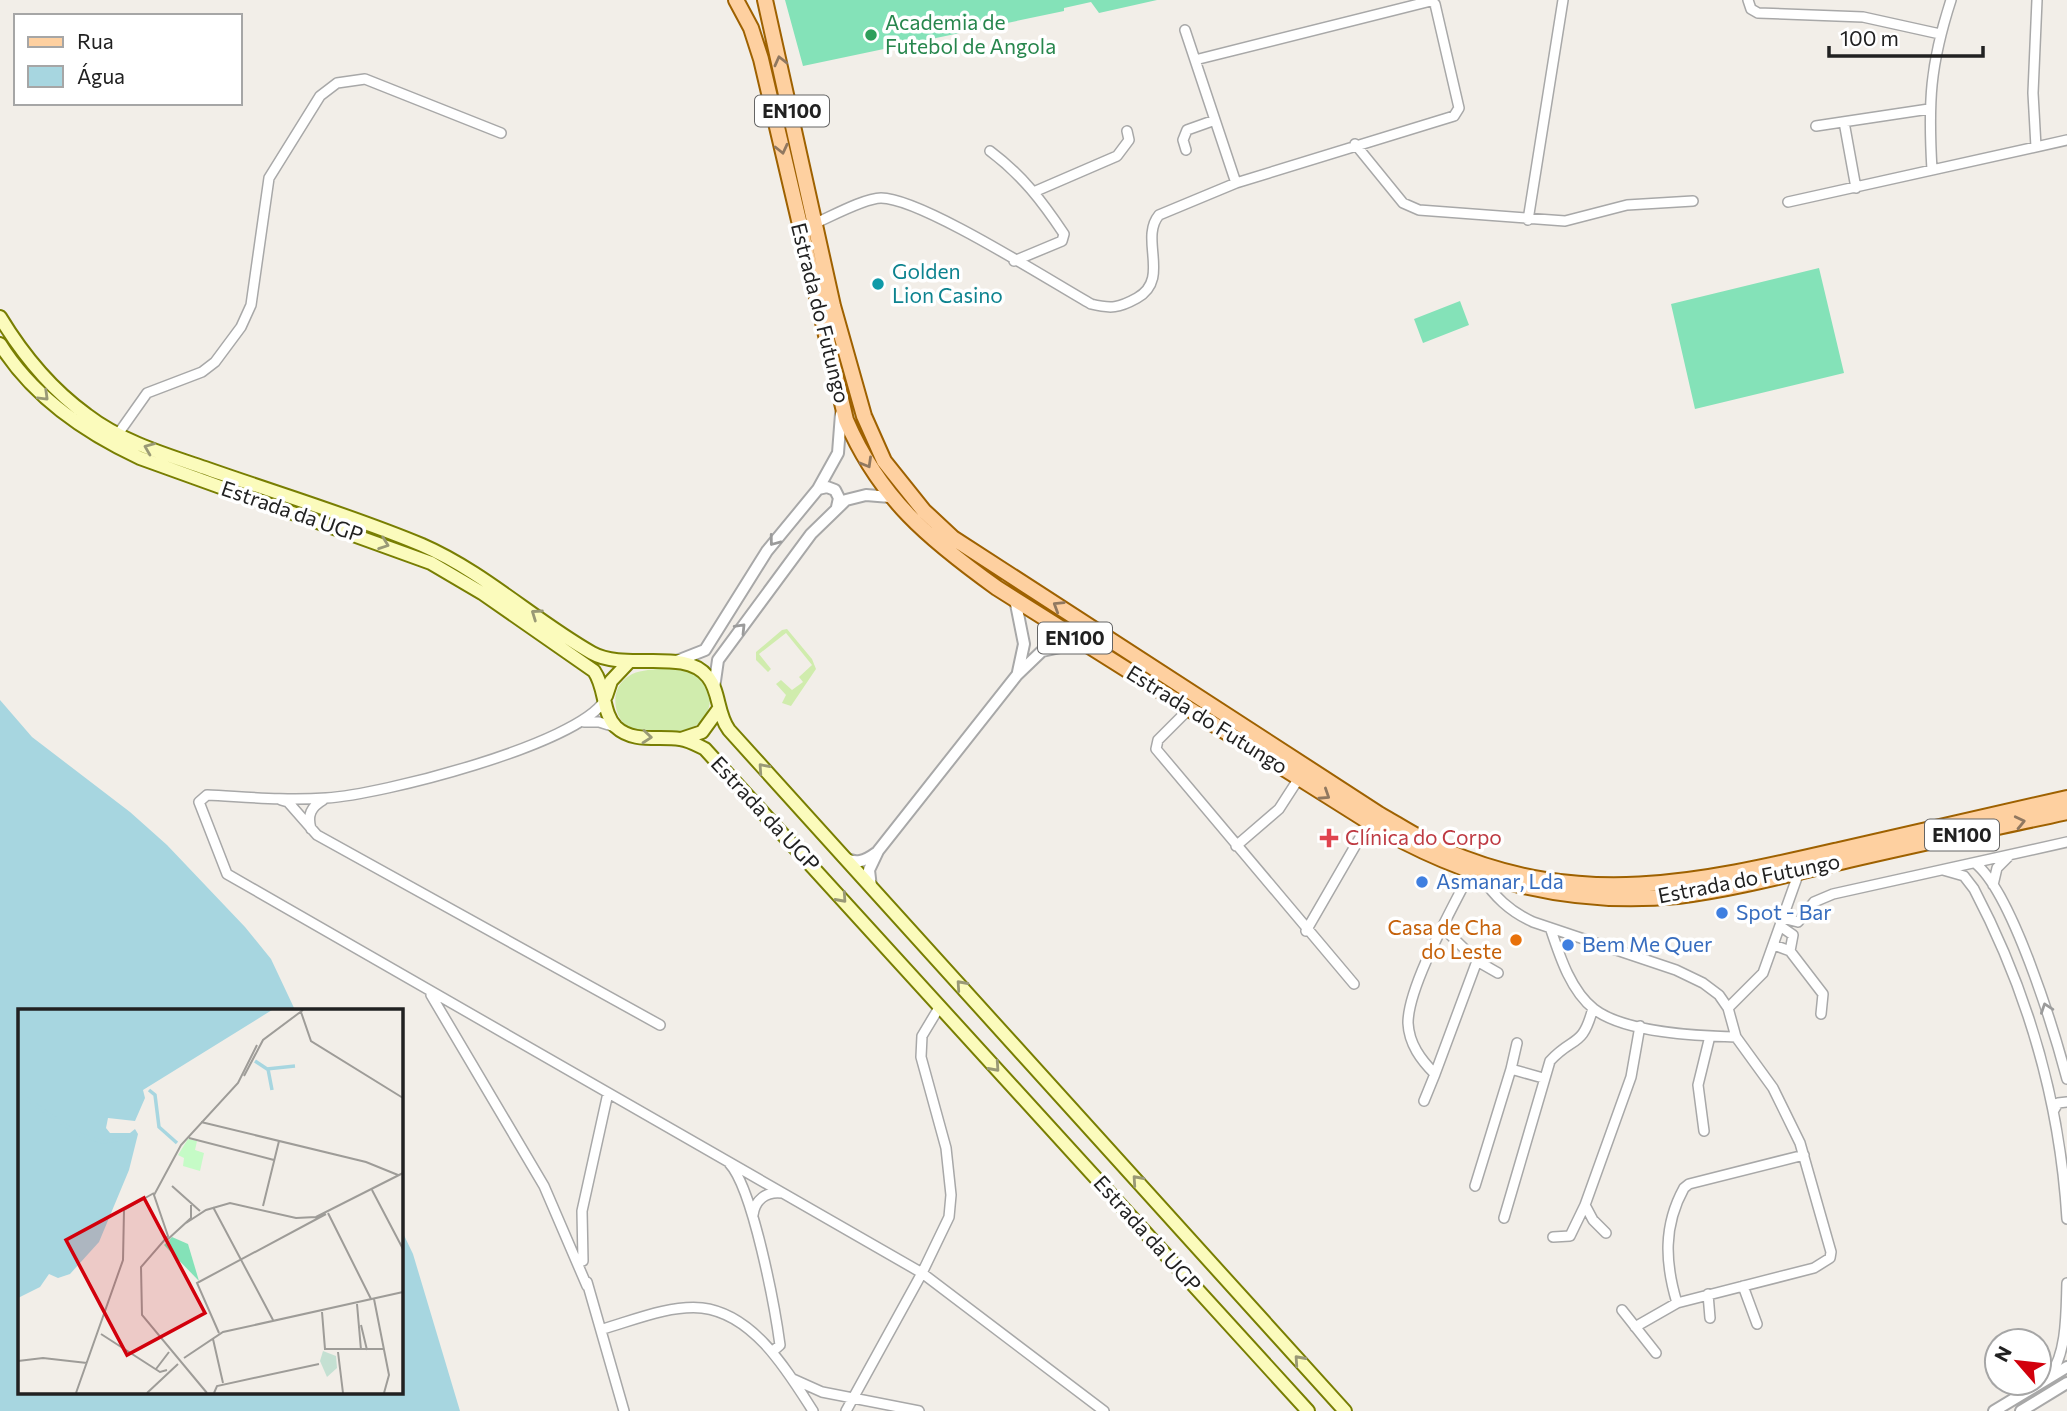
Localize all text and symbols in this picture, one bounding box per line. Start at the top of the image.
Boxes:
place label: Academia de Futebol de Angola [885,9,1056,58]
legend [14,14,242,105]
scale bar [1829,14,1983,58]
text: 100 m [1840,25,1899,50]
marker: Academia de Futebol de Angola [863,27,879,43]
text: Rua [77,28,114,53]
one-way arrow [774,55,788,67]
text: Água [77,63,125,88]
road number: EN100 [755,96,829,127]
one-way arrow [773,143,788,155]
street label: Estrada do Futungo [787,220,856,405]
place label: Golden Lion Casino [892,258,1003,307]
marker: Golden Lion Casino [870,276,886,292]
one-way arrow [36,387,49,400]
one-way arrow [144,442,156,456]
one-way arrow [859,455,872,468]
street label: Estrada da UGP [219,475,366,546]
one-way arrow [770,534,783,546]
one-way arrow [378,536,390,550]
one-way arrow [1053,602,1066,615]
one-way arrow [531,610,544,622]
road number: EN100 [1038,622,1112,653]
one-way arrow [733,624,746,637]
street label: Estrada do Futungo [1123,659,1293,778]
one-way arrow [642,729,653,744]
street label: Estrada da UGP [707,750,826,876]
one-way arrow [758,763,771,776]
one-way arrow [1318,786,1331,799]
one-way arrow [2014,816,2026,831]
road number: EN100 [1925,820,1999,850]
place label: Clínica do Corpo [1345,824,1502,849]
marker: Clínica do Corpo [1319,828,1339,848]
street label: Estrada do Futungo [1655,848,1842,907]
place label: Asmanar, Lda [1436,868,1564,893]
marker: Asmanar, Lda [1414,874,1430,890]
one-way arrow [834,890,846,903]
place label: Spot - Bar [1736,899,1832,924]
marker: Spot - Bar [1714,905,1730,921]
place label: Casa de Cha do Leste [1387,914,1502,963]
place label: Bem Me Quer [1582,931,1712,956]
marker: Casa de Cha do Leste [1508,932,1524,948]
marker: Bem Me Quer [1560,937,1576,953]
one-way arrow [956,980,969,993]
one-way arrow [2040,1003,2054,1015]
inset map [18,1009,402,1394]
one-way arrow [987,1059,999,1072]
street label: Estrada da UGP [1089,1170,1207,1296]
one-way arrow [1132,1175,1145,1188]
north arrow [1983,1327,2053,1397]
text: N [1989,1342,2016,1365]
one-way arrow [1295,1356,1308,1369]

